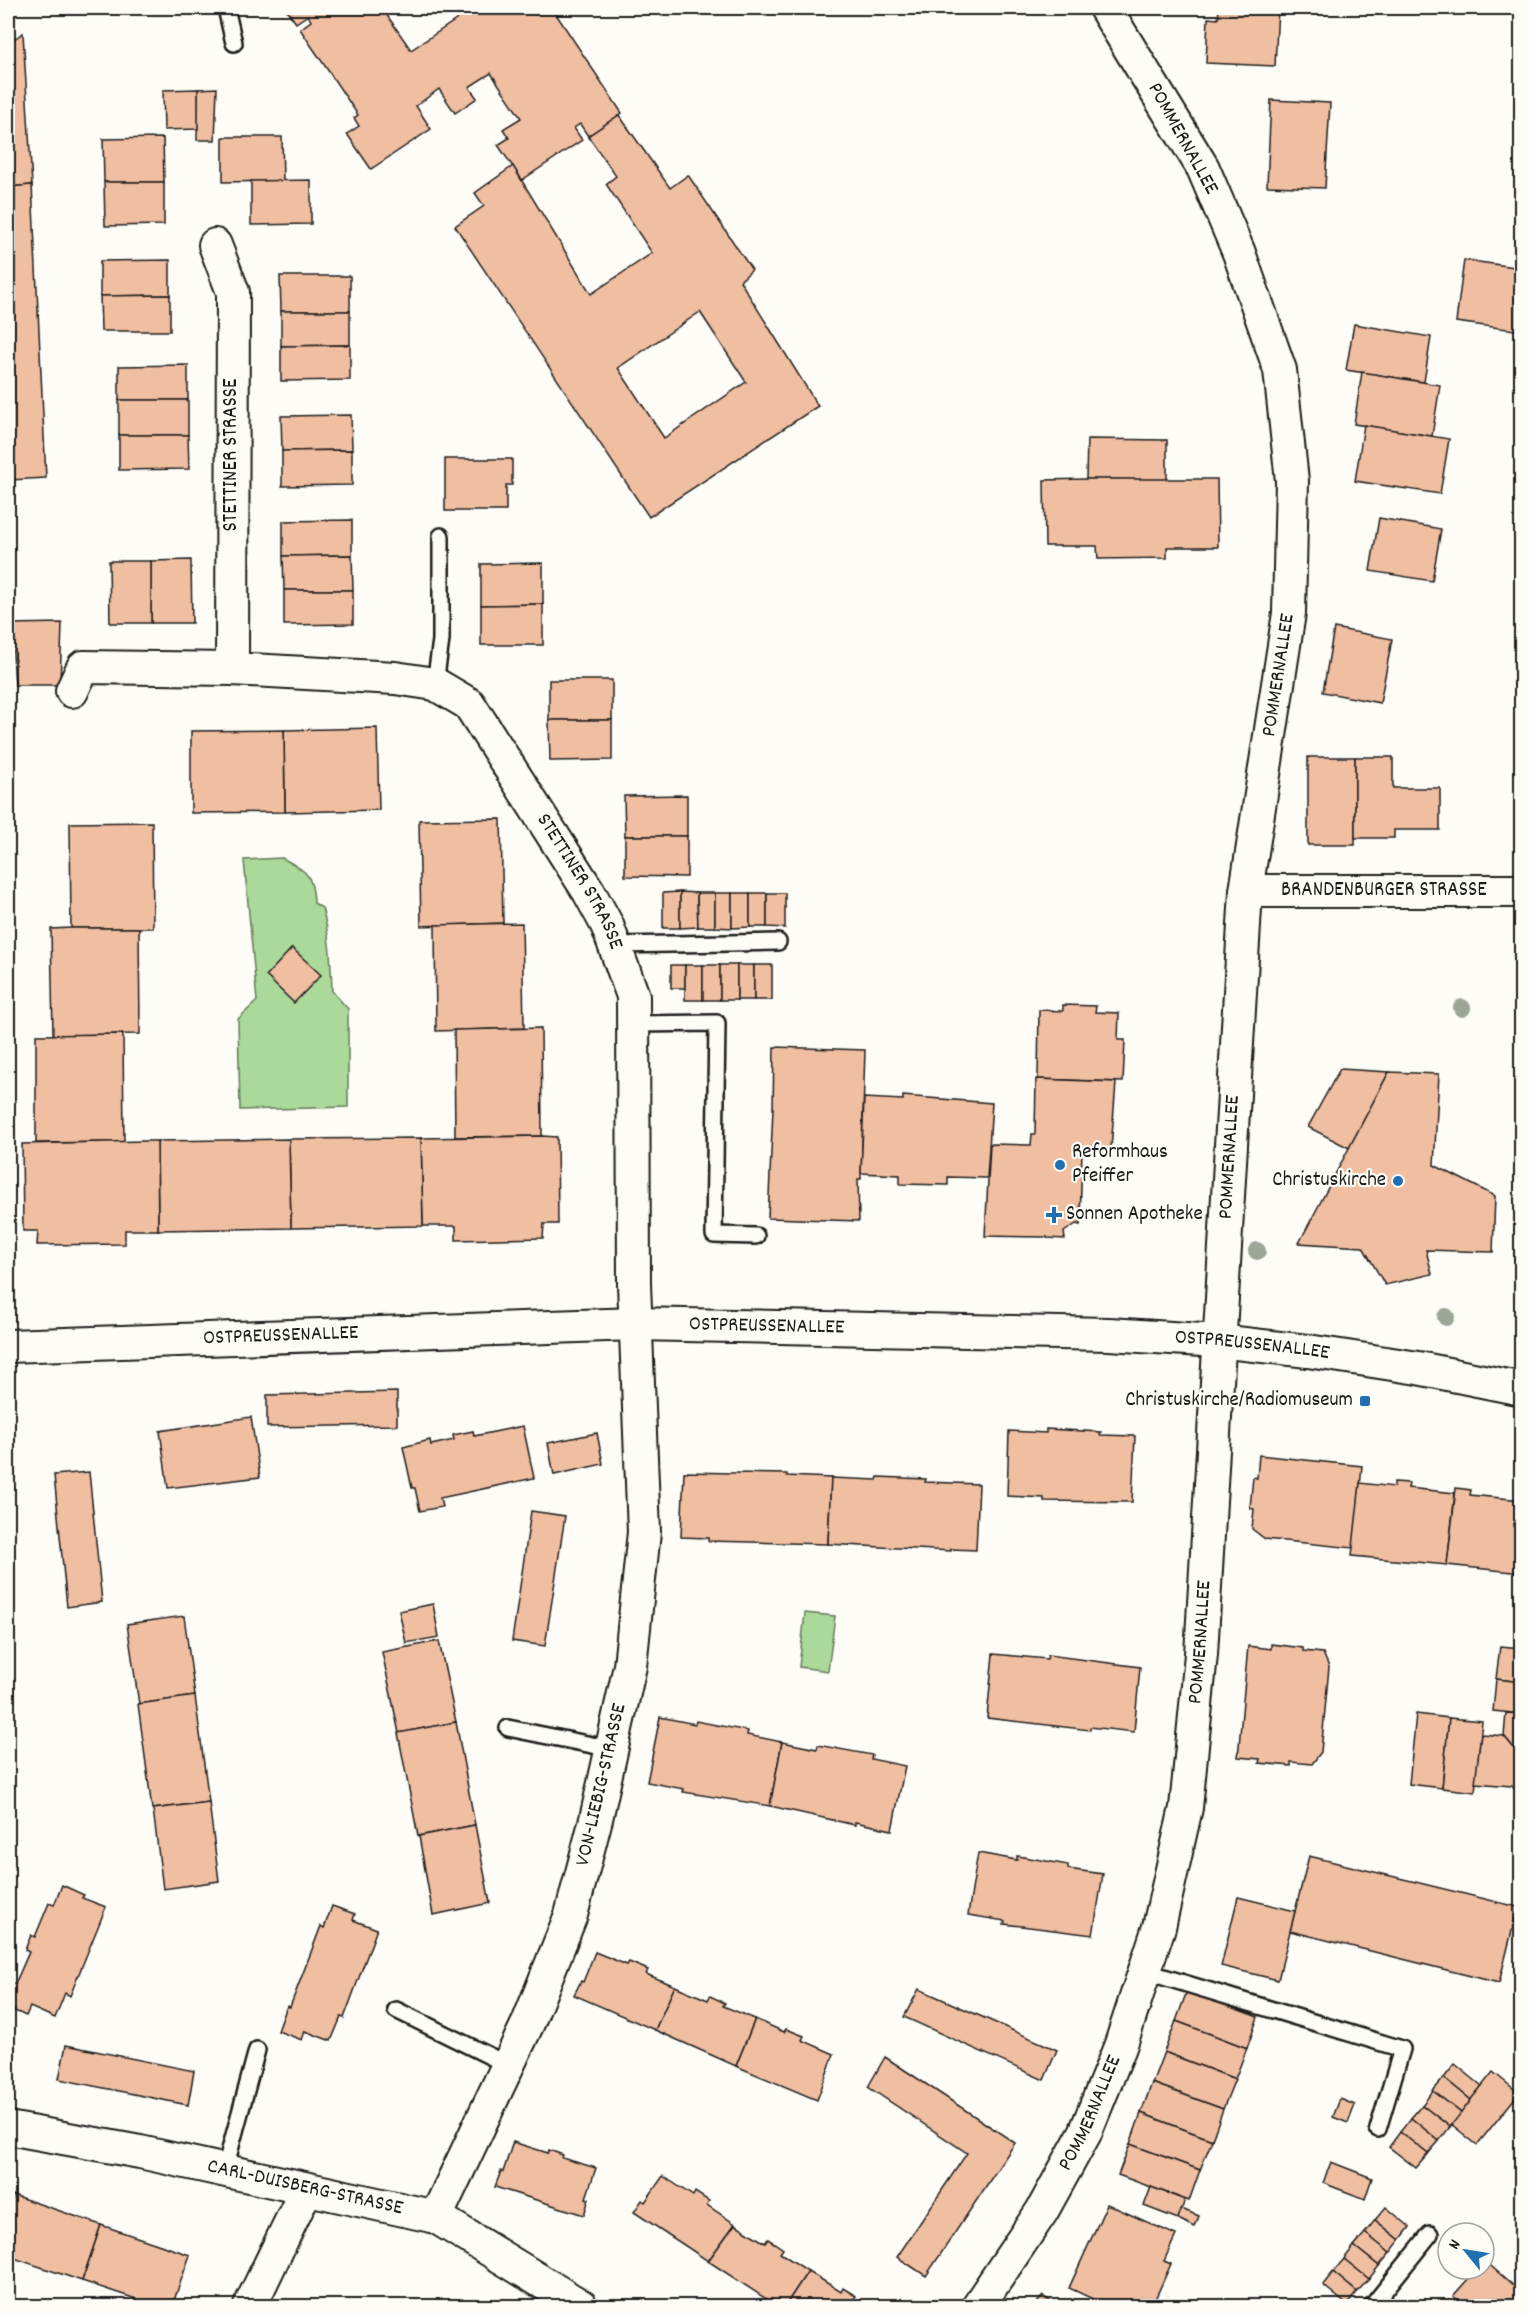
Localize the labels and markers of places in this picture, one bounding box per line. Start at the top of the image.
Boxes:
place label: Reformhaus Pfeiffer [1072,1138,1168,1192]
marker: Reformhaus Pfeiffer [1053,1158,1067,1172]
place label: Christuskirche [1272,1166,1386,1196]
marker: Christuskirche [1391,1174,1405,1188]
place label: Sonnen Apotheke [1066,1200,1203,1230]
marker: Sonnen Apotheke [1047,1208,1061,1222]
place label: Christuskirche/Radiomuseum [1125,1386,1353,1416]
marker: Christuskirche/Radiomuseum [1358,1394,1372,1408]

